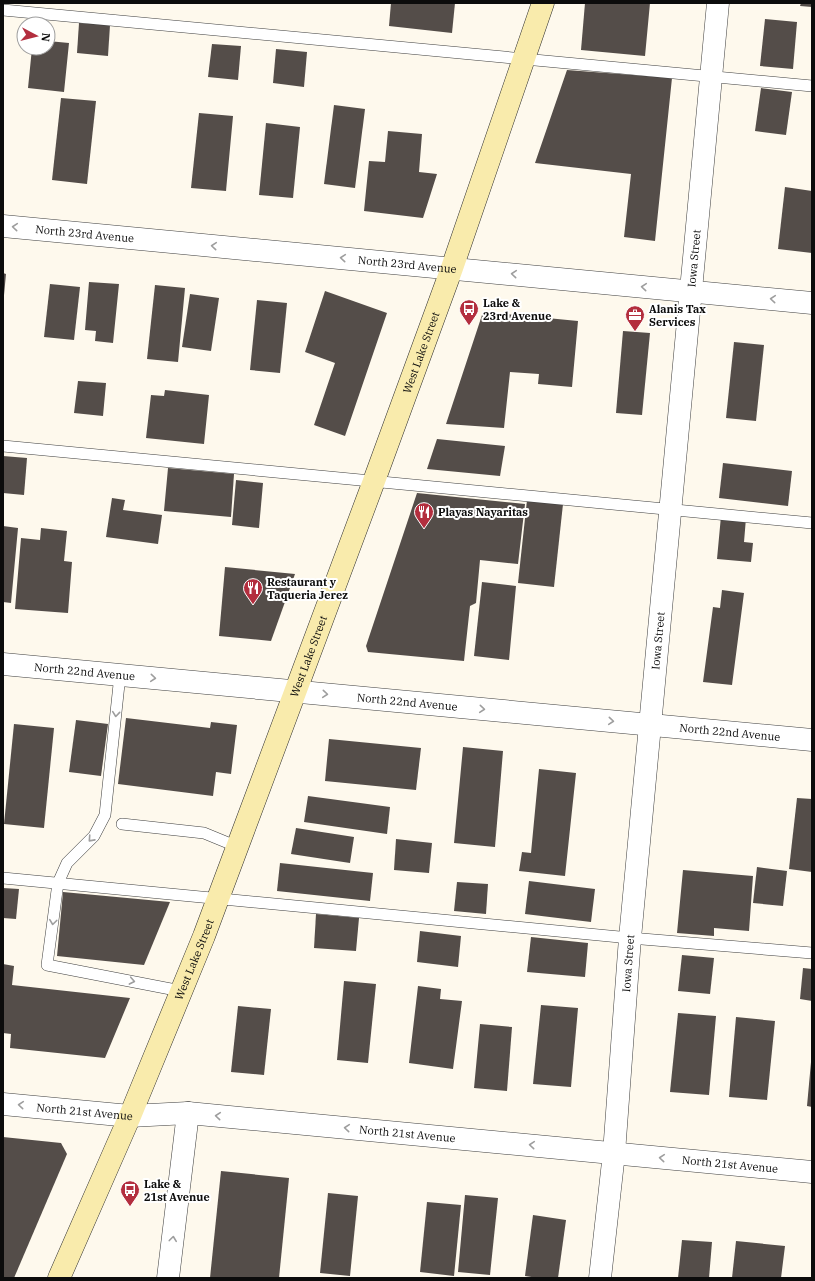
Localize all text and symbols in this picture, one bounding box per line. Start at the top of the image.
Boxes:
north arrow [16,16,56,56]
text: N [38,32,53,43]
street label: North 23rd Avenue [35,222,135,245]
one-way arrow [12,223,18,232]
street label: Iowa Street [684,229,704,288]
one-way arrow [211,242,217,251]
street label: North 23rd Avenue [357,253,457,276]
one-way arrow [340,254,346,263]
one-way arrow [511,270,517,279]
one-way arrow [641,282,647,291]
one-way arrow [770,295,776,304]
place label: Lake & 23rd Avenue [483,296,551,323]
bus stop icon: Lake & 23rd Avenue [458,298,480,326]
place label: Alanis Tax Services [649,302,706,329]
office icon: Alanis Tax Services [624,304,646,332]
street label: West Lake Street [400,310,442,395]
restaurant icon: Playas Nayaritas [413,501,435,529]
place label: Playas Nayaritas [438,505,528,519]
place label: Restaurant y Taqueria Jerez [267,575,348,602]
restaurant icon: Restaurant y Taqueria Jerez [242,577,264,605]
street label: Iowa Street [648,611,668,670]
street label: West Lake Street [287,614,330,699]
street label: North 22nd Avenue [34,660,136,683]
one-way arrow [150,673,156,682]
one-way arrow [322,689,328,698]
street label: North 22nd Avenue [356,690,458,714]
one-way arrow [479,704,485,713]
one-way arrow [112,710,121,717]
one-way arrow [608,717,614,726]
street label: North 22nd Avenue [679,721,781,744]
one-way arrow [88,834,96,842]
street label: West Lake Street [171,917,217,1002]
one-way arrow [49,919,58,925]
street label: Iowa Street [619,934,637,993]
one-way arrow [129,977,135,985]
street label: North 21st Avenue [36,1100,134,1123]
one-way arrow [18,1101,24,1110]
one-way arrow [215,1112,221,1121]
street label: North 21st Avenue [359,1122,456,1145]
one-way arrow [344,1124,350,1133]
one-way arrow [529,1141,535,1150]
one-way arrow [659,1153,665,1162]
street label: North 21st Avenue [681,1153,779,1176]
place label: Lake & 21st Avenue [144,1177,210,1204]
bus stop icon: Lake & 21st Avenue [119,1179,141,1207]
one-way arrow [168,1236,177,1242]

